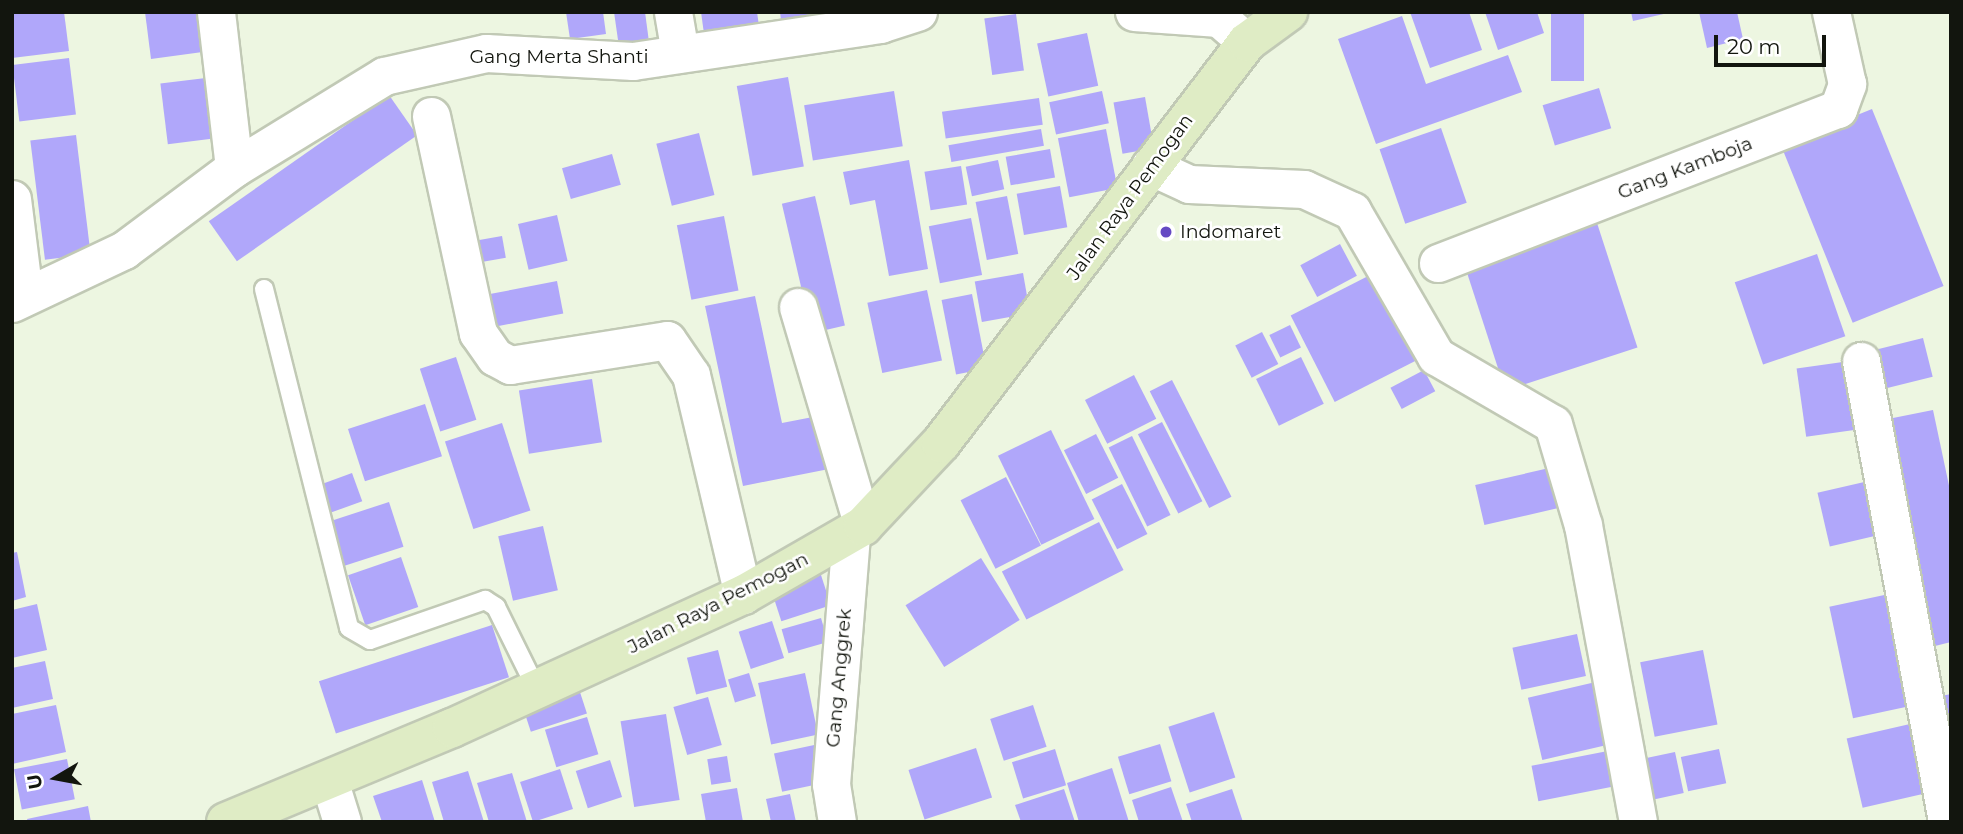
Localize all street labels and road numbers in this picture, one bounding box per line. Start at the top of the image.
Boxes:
street label: Gang Merta Shanti [469,46,649,68]
street label: Jalan Raya Pemogan [1062,110,1198,284]
street label: Gang Kamboja [1614,132,1756,204]
street label: Jalan Raya Pemogan [624,548,812,658]
street label: Gang Anggrek [822,608,856,748]

